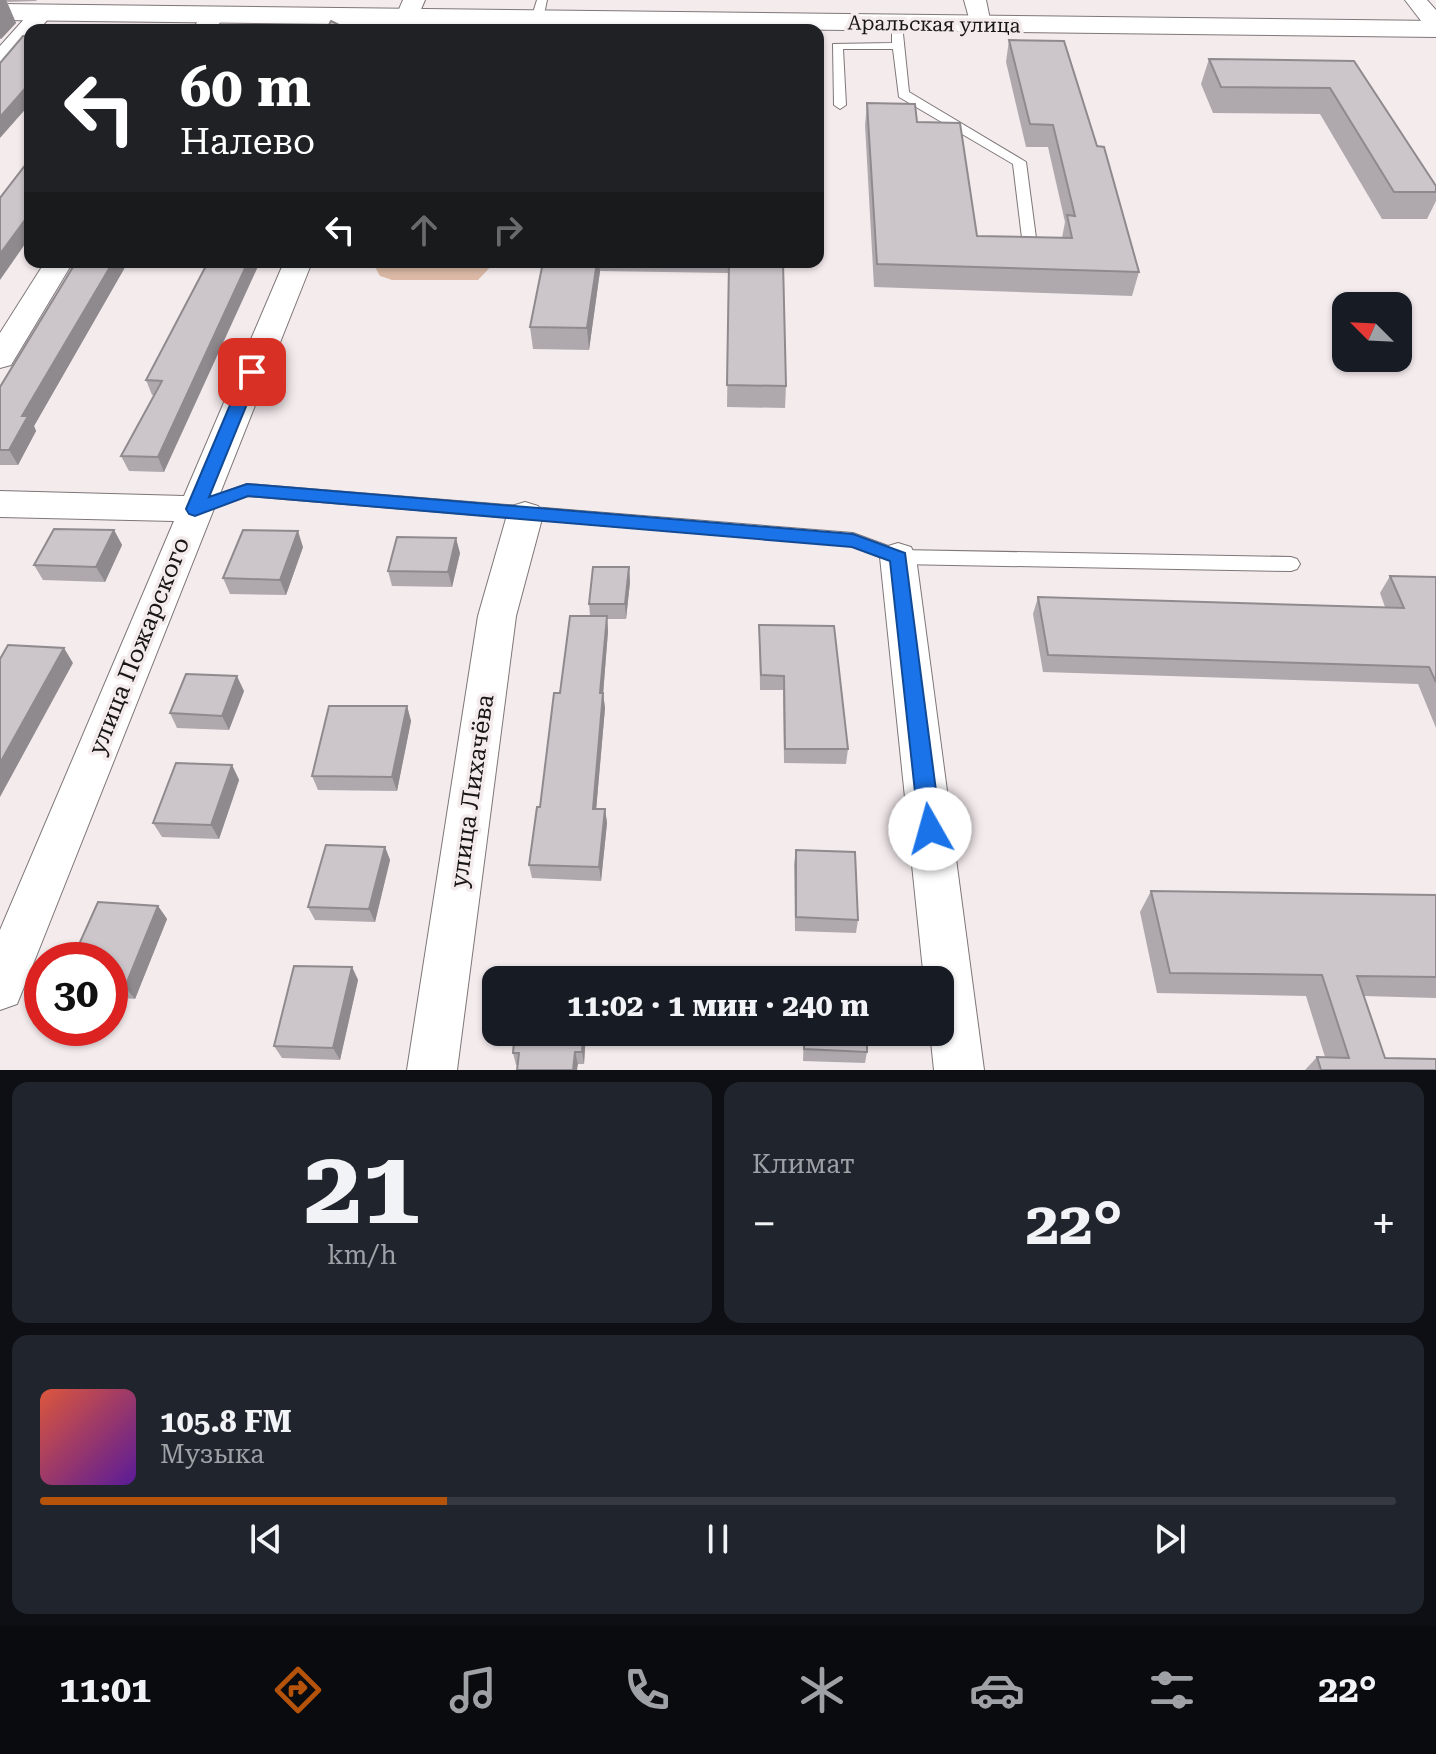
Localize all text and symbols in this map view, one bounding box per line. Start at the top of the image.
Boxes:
street label: Аральская улица [847,10,1021,38]
text: 60 m [180,54,311,120]
icon: left [48,56,152,160]
text: Налево [180,121,315,163]
icon: left [318,208,362,252]
icon: ahead [402,208,446,252]
icon: right [486,208,530,252]
north arrow [1332,292,1412,372]
map controls [1332,292,1412,372]
pin [218,338,286,406]
icon: arrive [230,350,274,394]
street label: улица Пожарского [83,533,195,759]
street label: улица Лихачёва [445,692,499,890]
position arrow [888,787,972,871]
speed limit sign: 30 [24,942,128,1046]
text: 11:02 · 1 мин · 240 m [567,988,869,1023]
text: 21 [304,1127,420,1248]
text: Климат [752,1149,855,1179]
text: 22° [1025,1188,1123,1259]
text: − [752,1198,777,1250]
text: + [1371,1198,1396,1250]
text: km/h [327,1240,397,1270]
text: 105.8 FM [160,1404,292,1439]
text: Музыка [160,1439,264,1469]
icon: previous [244,1517,288,1561]
icon: pause [696,1517,740,1561]
icon: next [1148,1517,1192,1561]
icon: directions [270,1662,326,1718]
icon: music [445,1662,501,1718]
icon: phone [619,1662,675,1718]
icon: climate [794,1662,850,1718]
icon: car [969,1662,1025,1718]
icon: filters [1144,1662,1200,1718]
text: 11:01 [59,1669,151,1711]
text: 22° [1318,1669,1377,1711]

